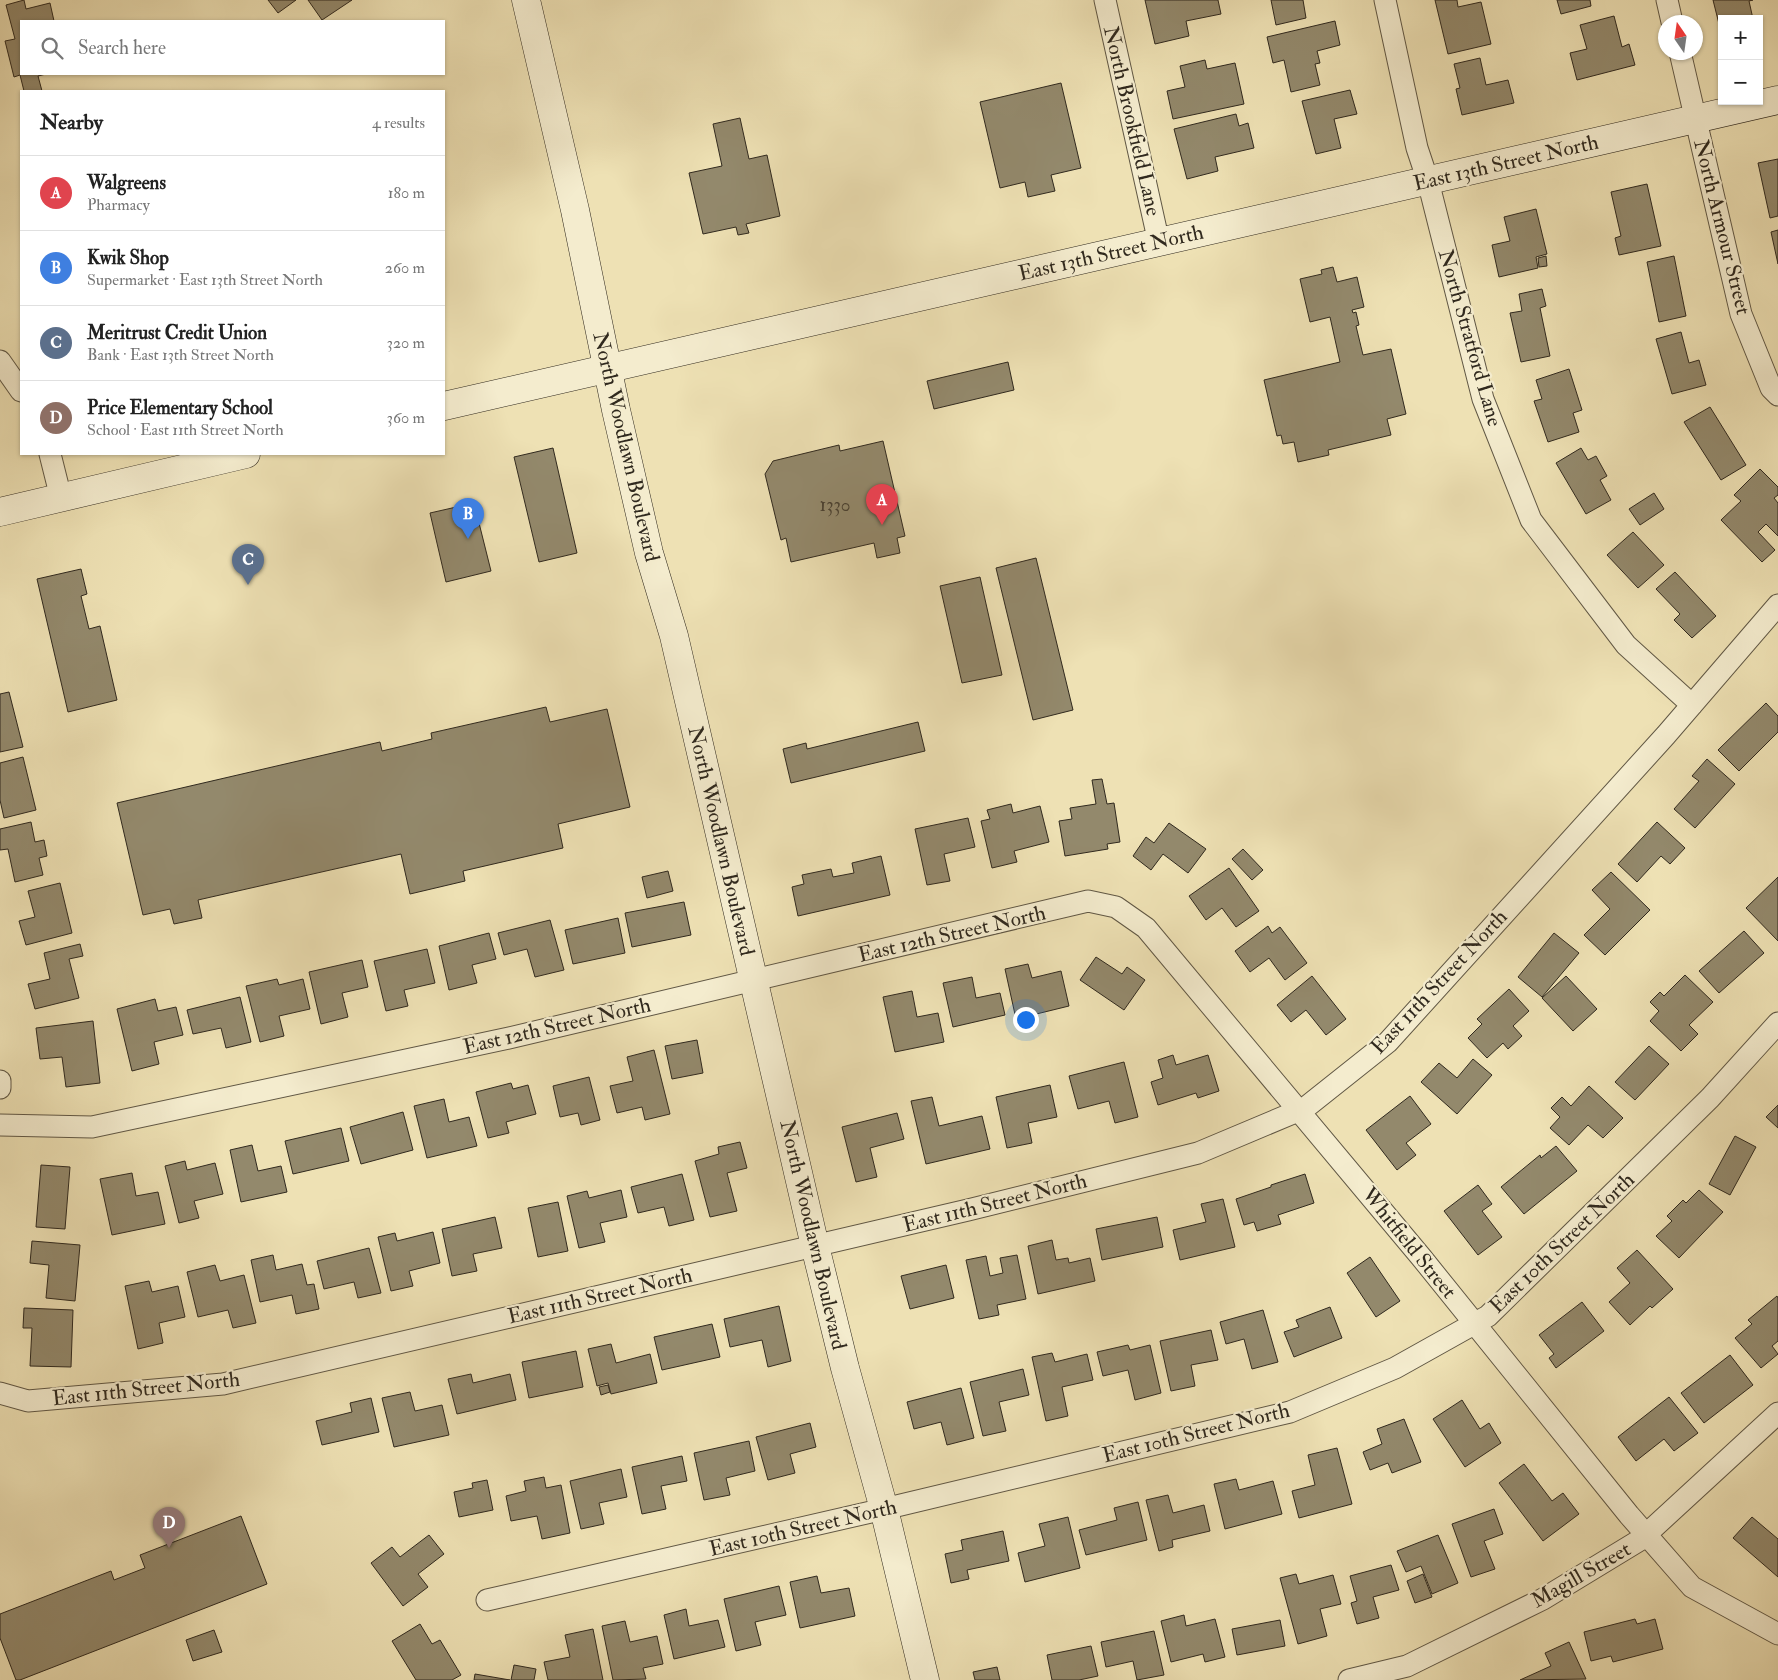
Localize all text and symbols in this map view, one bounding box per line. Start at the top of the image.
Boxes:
north arrow [1658,15,1703,60]
map controls [1718,15,1763,105]
button: + [1718,15,1763,60]
search box [20,20,445,75]
street label: North Brookfield Lane [1097,23,1167,219]
icon: search [38,34,66,62]
text: Search here [78,36,166,60]
button: − [1718,60,1763,105]
text: Nearby [40,109,103,136]
text: 4 results [372,113,425,133]
street label: East 13th Street North [1411,129,1601,197]
street label: North Armour Street [1687,137,1757,318]
text: Walgreens [87,171,166,195]
text: A [51,183,61,203]
text: 180 m [388,183,425,203]
text: Pharmacy [87,195,150,215]
street label: East 13th Street North [1016,219,1206,287]
text: Kwik Shop [87,246,169,270]
street label: North Stratford Lane [1432,246,1508,430]
text: B [51,258,61,278]
text: 260 m [385,258,425,278]
text: Supermarket · East 13th Street North [87,270,323,290]
text: Meritrust Credit Union [87,321,267,345]
street label: North Woodlawn Boulevard [586,329,666,565]
text: C [50,333,62,353]
text: 320 m [387,333,425,353]
text: Bank · East 13th Street North [87,345,274,365]
text: Price Elementary School [87,396,273,420]
text: D [49,408,63,428]
text: 360 m [387,408,425,428]
text: School · East 11th Street North [87,420,284,440]
pin: A [866,484,898,525]
house number: 1330 [819,493,851,517]
pin: B [452,498,484,539]
pin: C [232,544,264,585]
street label: North Woodlawn Boulevard [681,723,761,959]
street label: East 12th Street North [856,899,1048,969]
street label: East 11th Street North [1365,904,1513,1060]
street label: East 12th Street North [461,991,653,1061]
your location [1013,1007,1039,1033]
street label: North Woodlawn Boulevard [773,1117,853,1353]
street label: East 11th Street North [900,1167,1090,1239]
street label: East 10th Street North [1484,1167,1640,1319]
street label: Whitfield Street [1355,1181,1462,1304]
street label: East 11th Street North [505,1262,695,1330]
street label: East 11th Street North [51,1366,241,1412]
street label: East 10th Street North [1100,1397,1292,1469]
street label: East 10th Street North [707,1493,899,1563]
pin: D [153,1507,185,1548]
street label: Magill Street [1526,1536,1636,1614]

